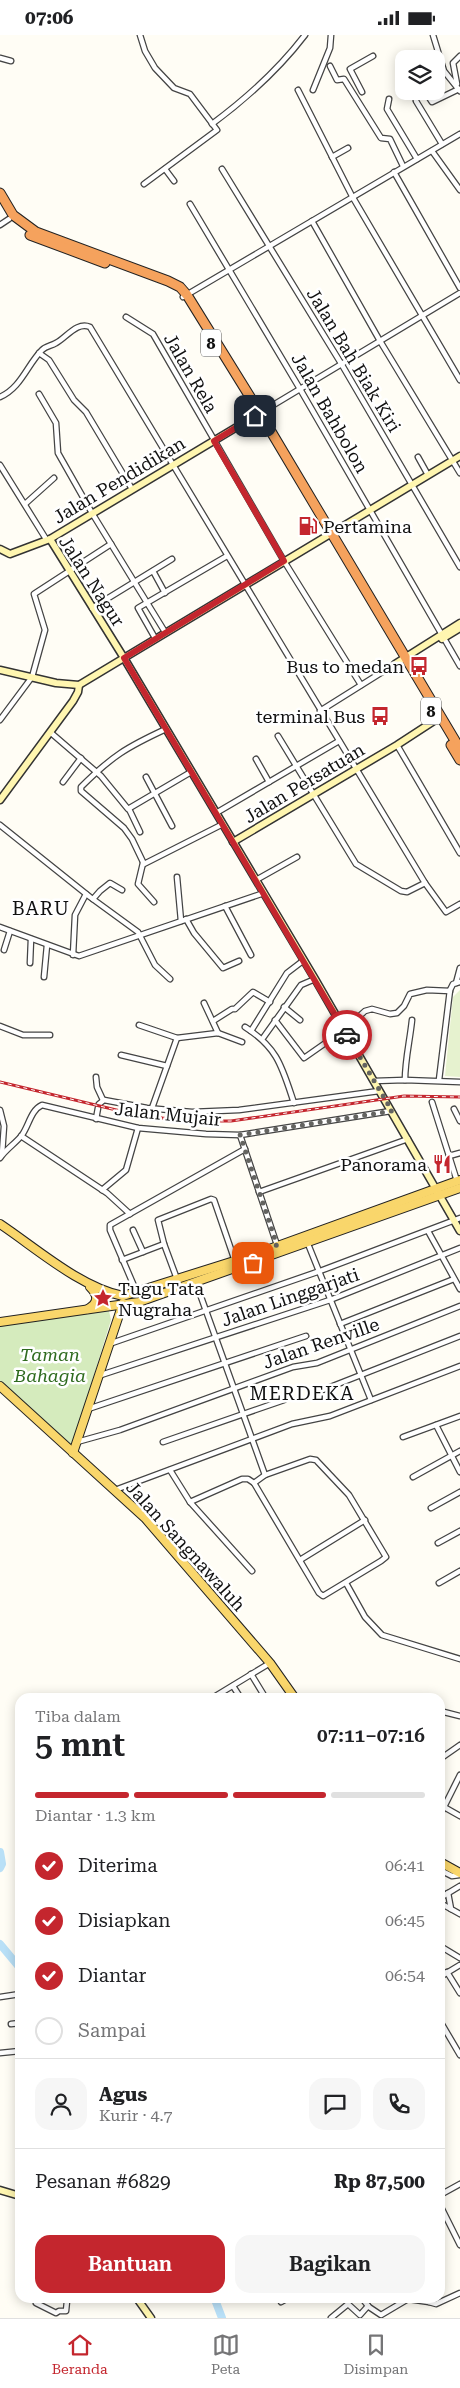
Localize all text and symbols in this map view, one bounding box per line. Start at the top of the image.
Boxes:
text: 07:06 [25,6,74,29]
map controls [395,50,445,100]
button: layers [395,50,445,100]
street label: Jalan Bah Biak Kiri [303,284,405,436]
road number: 8 [201,329,221,357]
street label: Jalan Rela [160,330,222,417]
street label: Jalan Bahbolon [287,349,373,477]
pin [234,395,276,437]
icon: home [241,402,269,430]
street label: Jalan Pendidikan [49,432,189,528]
fuel station icon: Pertamina [297,515,319,537]
place label: Pertamina [323,516,412,537]
street label: Jalan Nagur [55,532,129,630]
bus stop icon: Bus to medan [408,655,430,677]
place label: Bus to medan [286,656,404,677]
road number: 8 [421,697,441,724]
bus stop icon: terminal Bus [369,705,391,727]
place label: terminal Bus [256,706,365,727]
street label: Jalan Persatuan [240,739,368,827]
district label: BARU [12,897,70,920]
courier [322,1010,372,1060]
icon: car [333,1021,361,1049]
street label: Jalan Mujair [113,1098,223,1130]
restaurant icon: Panorama [431,1153,453,1175]
place label: Panorama [340,1154,427,1175]
pin [232,1242,274,1284]
icon: bag [239,1249,267,1277]
street label: Jalan Linggarjati [218,1263,362,1330]
place label: Tugu Tata Nugraha [118,1278,204,1320]
place icon: Tugu Tata Nugraha [92,1287,114,1309]
street label: Jalan Renville [260,1313,382,1373]
park label: Taman Bahagia [13,1344,86,1386]
district label: MERDEKA [250,1382,354,1405]
street label: Jalan Sangnawaluh [122,1477,250,1616]
text: Tiba dalam [35,1707,121,1726]
text: 07:11–07:16 [317,1724,425,1747]
text: 5 mnt [35,1726,125,1764]
text: Diantar · 1.3 km [35,1806,156,1825]
icon: check [35,1852,63,1880]
text: Diterima [78,1854,158,1877]
text: 06:41 [385,1856,425,1875]
icon: check [35,1907,63,1935]
text: Disiapkan [78,1909,171,1932]
text: 06:45 [385,1911,425,1930]
icon: check [35,1962,63,1990]
text: Diantar [78,1964,146,1987]
text: 06:54 [385,1966,425,1985]
text: Sampai [78,2019,146,2042]
button: person [35,2078,87,2130]
button: chat [309,2078,361,2130]
button: phone [373,2078,425,2130]
text: Agus [99,2083,147,2106]
text: Kurir · 4.7 [99,2106,173,2125]
text: Pesanan #6829 [35,2170,171,2193]
text: Rp 87,500 [334,2170,425,2193]
button: Bantuan [35,2235,225,2293]
button: Bagikan [235,2235,425,2293]
tab: Beranda [52,2331,108,2377]
tab: Peta [211,2331,240,2377]
tab: Disimpan [343,2331,408,2377]

